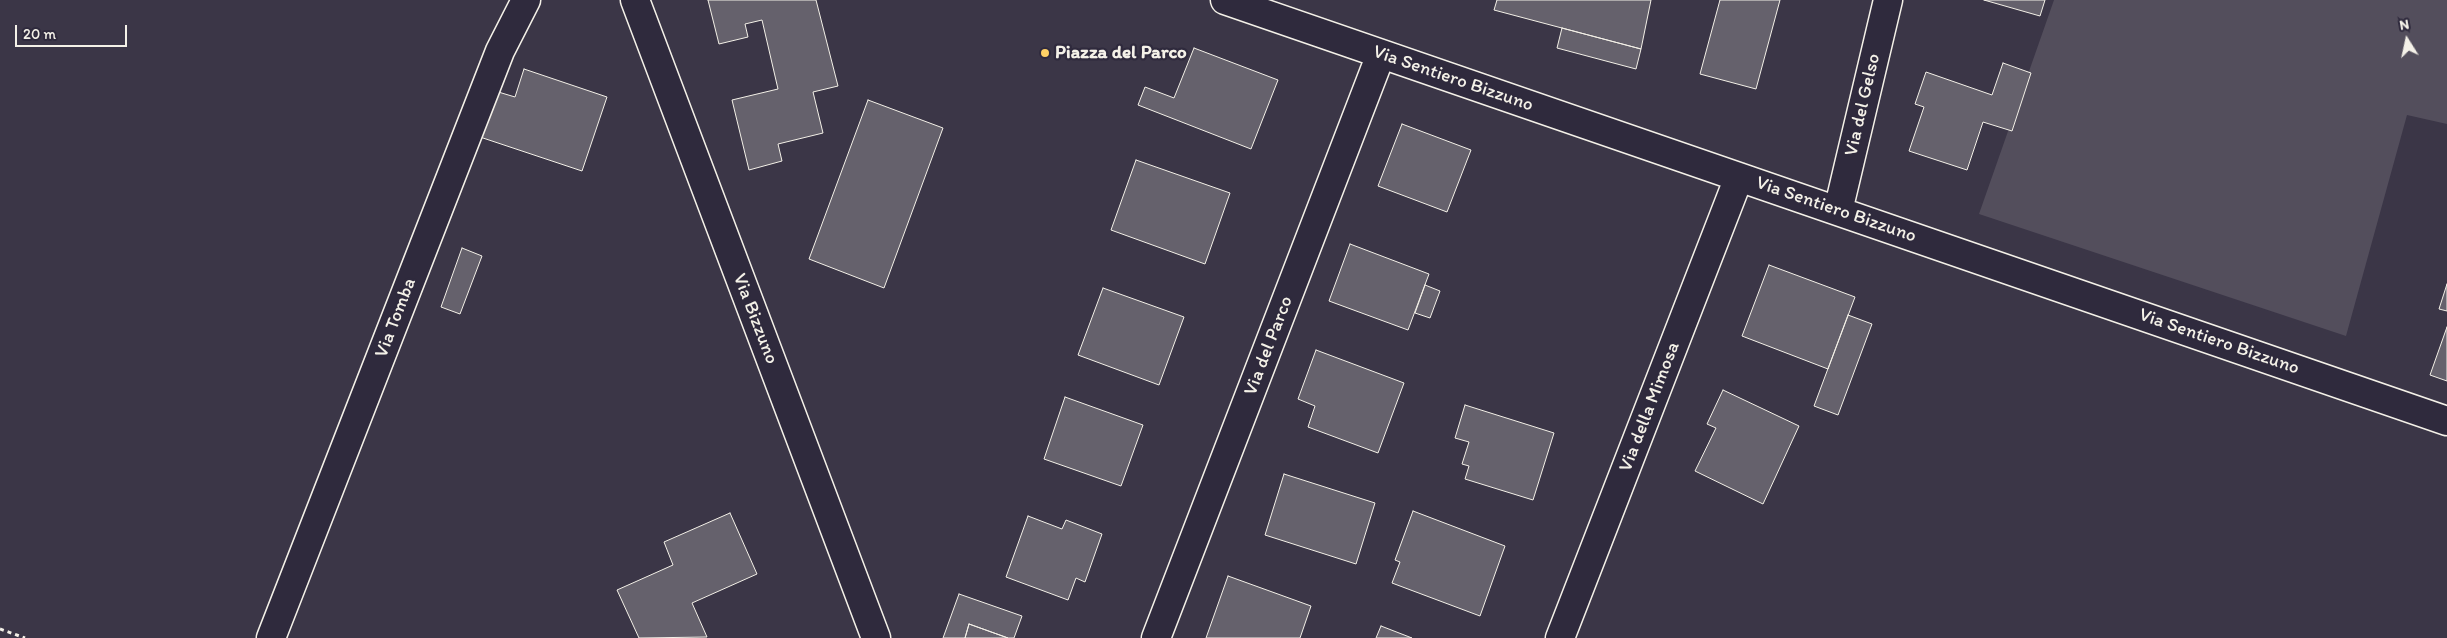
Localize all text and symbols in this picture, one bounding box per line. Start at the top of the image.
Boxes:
scale bar [18,15,130,47]
north arrow [2382,15,2432,65]
text: N [2398,16,2410,34]
text: 20 m [23,25,56,43]
street label: Via Sentiero Bizzuno [1370,41,1536,117]
place label: Piazza del Parco [1055,42,1187,64]
marker: Piazza del Parco [1039,47,1051,59]
street label: Via del Gelso [1840,52,1886,158]
street label: Via Sentiero Bizzuno [1753,172,1919,248]
street label: Via Bizzuno [727,271,783,367]
street label: Via Tomba [370,275,422,361]
street label: Via del Parco [1240,293,1298,399]
street label: Via Sentiero Bizzuno [2136,304,2302,380]
street label: Via della Mimosa [1615,339,1685,475]

